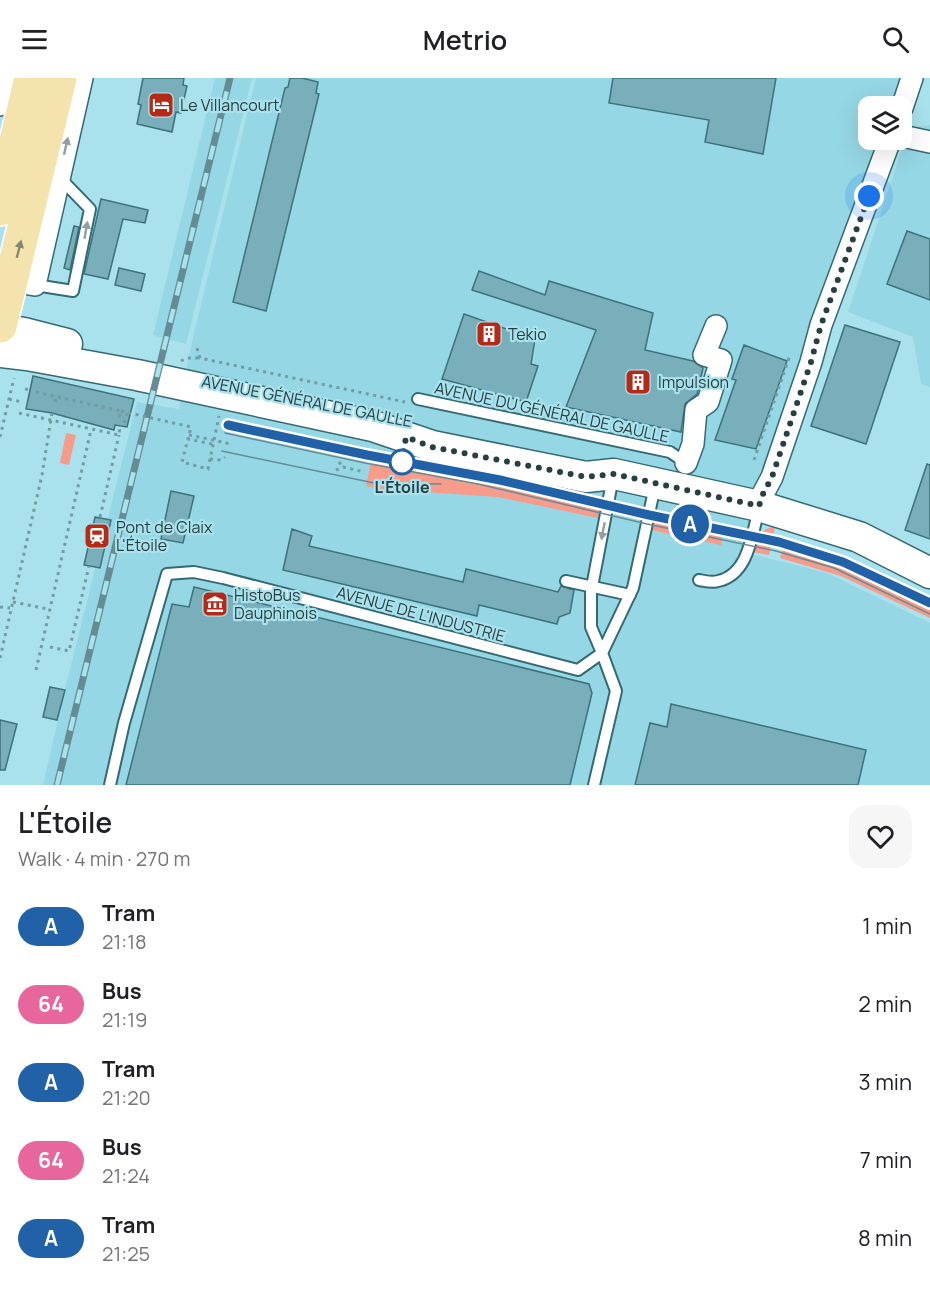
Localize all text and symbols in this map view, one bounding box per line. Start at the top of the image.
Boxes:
text: Metrio [423,21,507,58]
icon: menu [18,23,51,56]
icon: search [879,23,912,56]
hotel icon: Le Villancourt [146,90,176,120]
place label: Le Villancourt [180,94,279,116]
map controls [858,96,912,150]
button: layers [858,96,912,150]
one-way arrow [62,136,71,155]
your location [854,181,884,211]
one-way arrow [82,220,91,239]
one-way arrow [14,240,24,258]
building icon: Tekio [474,319,504,349]
place label: Tekio [508,323,547,345]
building icon: Impulsion [623,367,653,397]
street label: AVENUE GÉNÉRAL DE GAULLE [200,370,414,432]
place label: Impulsion [658,371,729,393]
street label: AVENUE DU GÉNÉRAL DE GAULLE [433,376,671,448]
marker: L'Étoile [389,449,415,475]
place label: L'Étoile [374,476,430,498]
line badge: A [670,504,710,544]
text: A [683,510,697,538]
place label: Pont de Claix L'Étoile [116,516,213,556]
station icon: Pont de Claix L'Étoile [82,521,112,551]
one-way arrow [598,522,607,541]
street label: AVENUE DE L'INDUSTRIE [334,581,508,647]
place label: HistoBus Dauphinois [234,584,317,624]
museum icon: HistoBus Dauphinois [200,589,230,619]
text: L'Étoile [18,803,112,841]
button: heart [849,805,912,868]
text: Walk · 4 min · 270 m [18,845,190,872]
text: Tram [102,898,155,928]
text: 1 min [862,911,912,941]
text: A [44,912,58,940]
text: 21:18 [102,928,147,955]
text: Bus [102,976,142,1006]
text: 2 min [858,989,912,1019]
text: 64 [38,990,64,1018]
text: 21:19 [102,1006,147,1033]
text: Tram [102,1054,155,1084]
text: 3 min [859,1067,912,1097]
text: A [44,1068,58,1096]
text: 21:20 [102,1084,151,1111]
text: Bus [102,1132,142,1162]
text: 7 min [860,1145,912,1175]
text: 64 [38,1146,64,1174]
text: 21:24 [102,1162,150,1189]
text: Tram [102,1210,155,1240]
text: 8 min [858,1223,912,1253]
text: A [44,1224,58,1252]
text: 21:25 [102,1240,150,1267]

